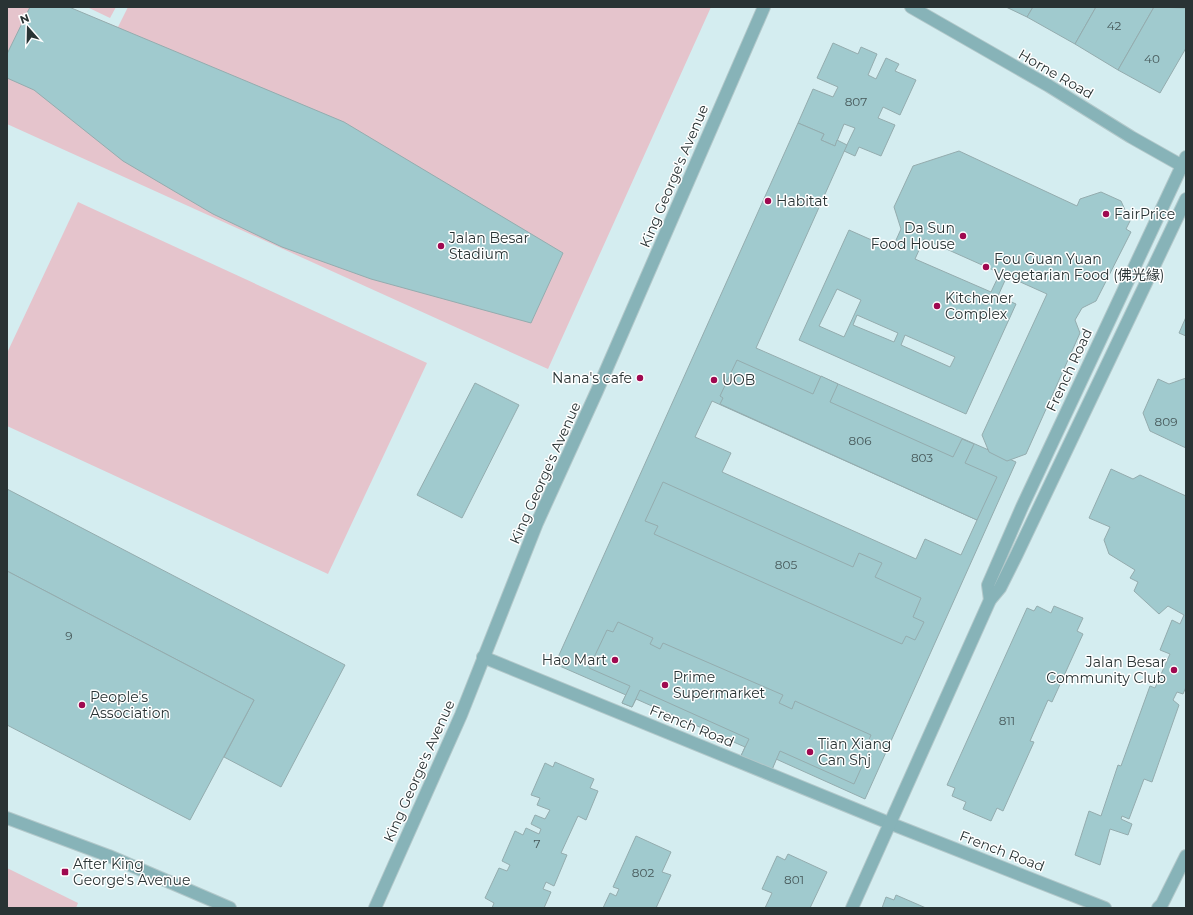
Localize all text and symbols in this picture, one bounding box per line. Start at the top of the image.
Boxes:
north arrow [8,8,48,48]
text: N [18,11,31,27]
house number: 42 [1107,18,1122,33]
street label: Horne Road [1015,45,1097,103]
house number: 40 [1144,51,1160,66]
house number: 807 [845,94,867,109]
street label: King George's Avenue [636,102,712,250]
place label: Habitat [776,192,828,210]
marker: Habitat [763,196,773,206]
place label: FairPrice [1114,205,1175,223]
marker: FairPrice [1101,209,1111,219]
place label: Da Sun Food House [871,219,955,253]
place label: Jalan Besar Stadium [448,229,530,263]
marker: Da Sun Food House [958,231,968,241]
marker: Jalan Besar Stadium [436,241,446,251]
place label: Fou Guan Yuan Vegetarian Food (佛光緣) [994,250,1164,284]
marker: Fou Guan Yuan Vegetarian Food (佛光緣) [981,262,991,272]
place label: Kitchener Complex [945,289,1014,323]
marker: Kitchener Complex [932,301,942,311]
street label: French Road [1042,326,1096,414]
place label: Nana's cafe [552,369,632,387]
place label: UOB [722,371,755,389]
marker: Nana's cafe [635,373,645,383]
marker: UOB [709,375,719,385]
street label: King George's Avenue [506,399,584,547]
house number: 809 [1155,414,1177,429]
house number: 806 [849,433,871,448]
house number: 803 [911,450,933,465]
house number: 805 [775,557,797,572]
house number: 9 [65,628,73,643]
place label: Hao Mart [542,651,607,669]
place label: Jalan Besar Community Club [1046,653,1166,687]
marker: Hao Mart [610,655,620,665]
marker: Jalan Besar Community Club [1169,665,1179,675]
place label: Prime Supermarket [673,668,766,702]
marker: Prime Supermarket [660,680,670,690]
place label: People's Association [90,688,170,722]
street label: King George's Avenue [380,697,458,845]
marker: People's Association [77,700,87,710]
street label: French Road [647,701,737,751]
house number: 811 [999,713,1015,728]
place label: Tian Xiang Can Shj [818,735,891,769]
marker: Tian Xiang Can Shj [805,747,815,757]
street label: French Road [957,827,1047,875]
house number: 7 [533,836,541,851]
place label: After King George's Avenue [73,855,190,889]
house number: 802 [632,865,654,880]
marker: After King George's Avenue [60,867,70,877]
house number: 801 [784,872,804,887]

